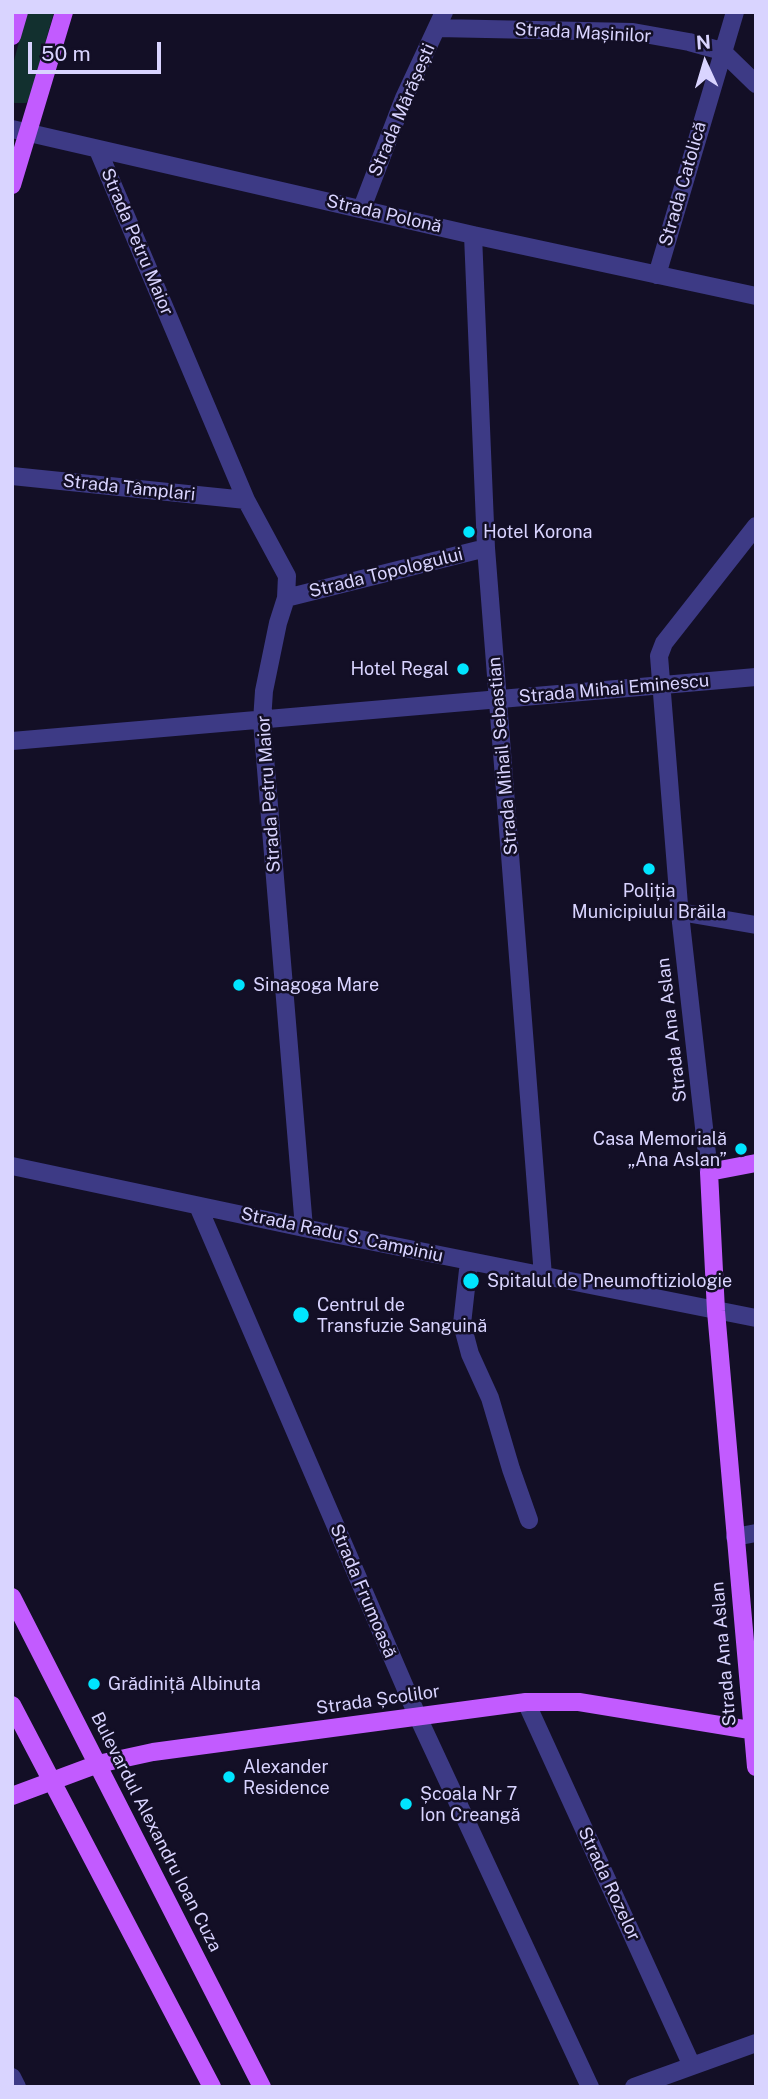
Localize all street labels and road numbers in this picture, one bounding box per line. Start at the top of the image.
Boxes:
street label: Strada Mașinilor [514,19,652,47]
street label: Strada Mărășești [364,40,440,180]
street label: Strada Catolică [655,119,711,249]
street label: Strada Petru Maior [96,165,178,319]
street label: Strada Polonă [324,190,444,238]
street label: Strada Tâmplari [62,470,196,506]
street label: Strada Topologului [307,543,465,603]
street label: Strada Mihail Sebastian [484,656,522,856]
street label: Strada Mihai Eminescu [518,670,710,708]
street label: Strada Petru Maior [253,714,285,874]
street label: Strada Ana Aslan [652,957,692,1103]
street label: Strada Radu S. Campiniu [239,1203,445,1267]
street label: Strada Frumoasă [325,1521,401,1661]
street label: Strada Ana Aslan [707,1581,741,1727]
street label: Strada Școlilor [315,1681,441,1719]
street label: Bulevardul Alexandru Ioan Cuza [86,1709,226,1955]
street label: Strada Rozelor [573,1824,645,1944]

